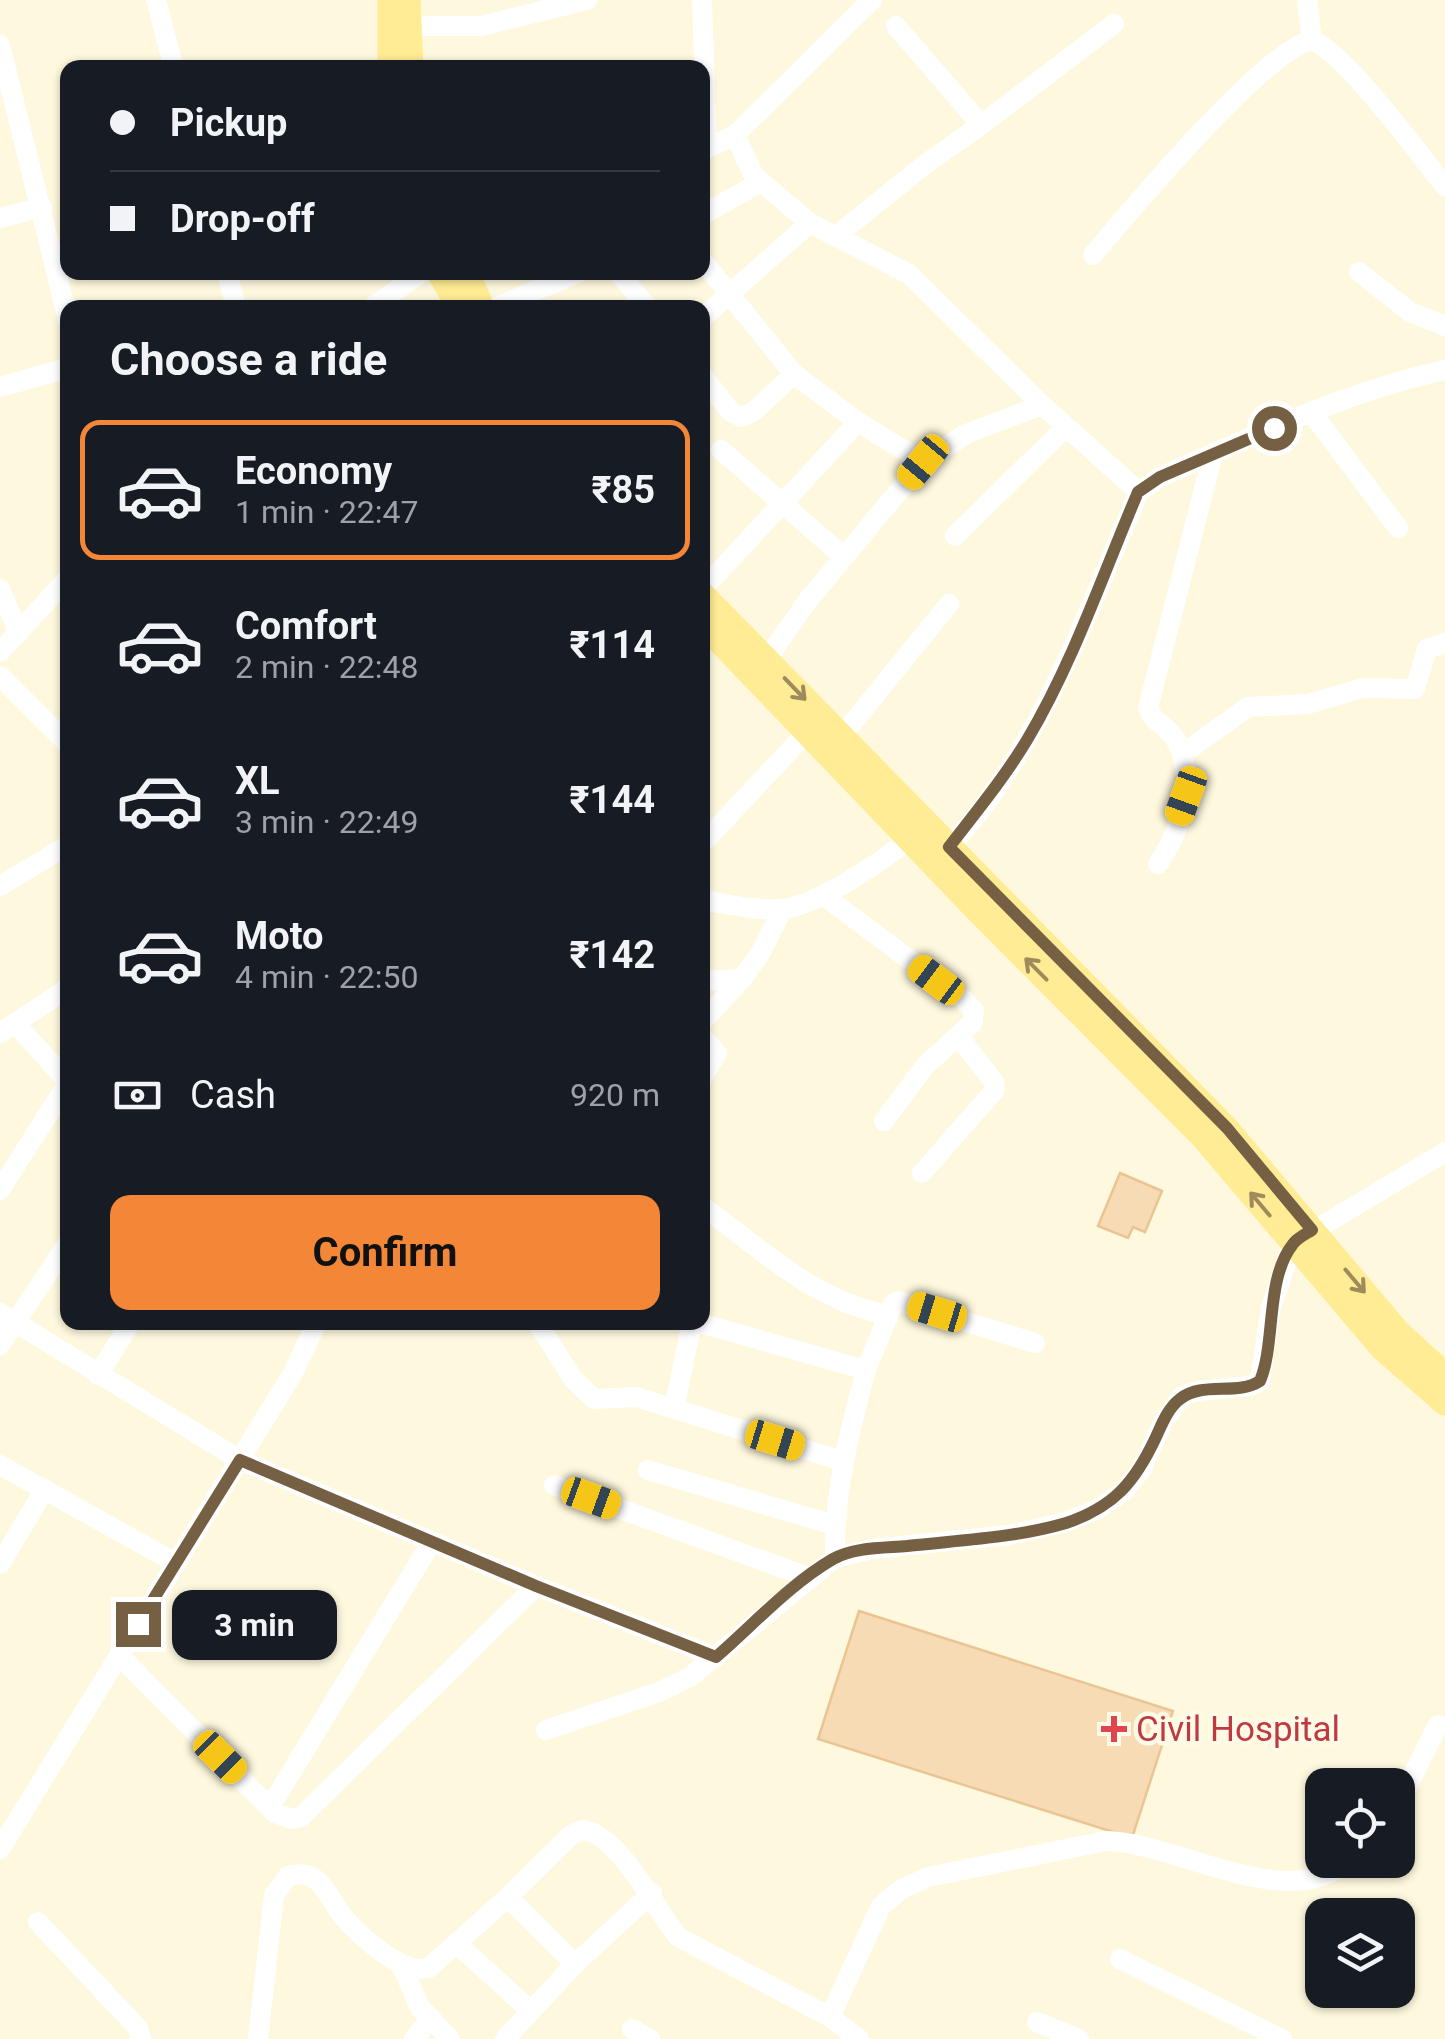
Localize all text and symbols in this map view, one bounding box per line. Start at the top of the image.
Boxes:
text: Pickup [170,101,287,145]
text: Drop-off [170,197,315,241]
text: Choose a ride [110,333,387,386]
route start [1252,406,1297,451]
car [892,429,954,495]
icon: car [115,445,205,535]
text: Economy [235,449,392,493]
text: ₹85 [591,468,655,512]
text: 1 min · 22:47 [235,493,418,531]
icon: car [115,600,205,690]
text: Comfort [235,604,377,648]
text: ₹114 [570,623,655,667]
text: 2 min · 22:48 [235,648,418,686]
one-way arrow [783,677,807,701]
icon: car [115,755,205,845]
text: XL [235,759,280,803]
car [1162,763,1210,829]
text: ₹144 [570,778,655,822]
text: 3 min · 22:49 [235,803,418,841]
icon: car [115,910,205,1000]
text: Moto [235,914,324,958]
text: ₹142 [570,933,655,977]
car [903,950,969,1010]
one-way arrow [1024,957,1048,981]
text: 4 min · 22:50 [235,958,418,996]
icon: cash [110,1068,165,1123]
text: Cash [190,1073,276,1117]
text: 920 m [570,1076,660,1114]
one-way arrow [1248,1192,1271,1217]
button: Confirm [110,1195,660,1310]
one-way arrow [1344,1267,1366,1293]
car [904,1289,970,1335]
car [742,1417,808,1463]
car [558,1474,624,1522]
callout: 3 min [173,1589,338,1659]
route end [116,1602,161,1647]
text: 3 min [214,1606,295,1644]
place label: Civil Hospital [1136,1709,1340,1750]
marker: Civil Hospital [1101,1716,1127,1742]
car [188,1725,252,1789]
map controls [1305,1768,1415,2008]
button: locate [1305,1768,1415,1878]
button: layers [1305,1898,1415,2008]

